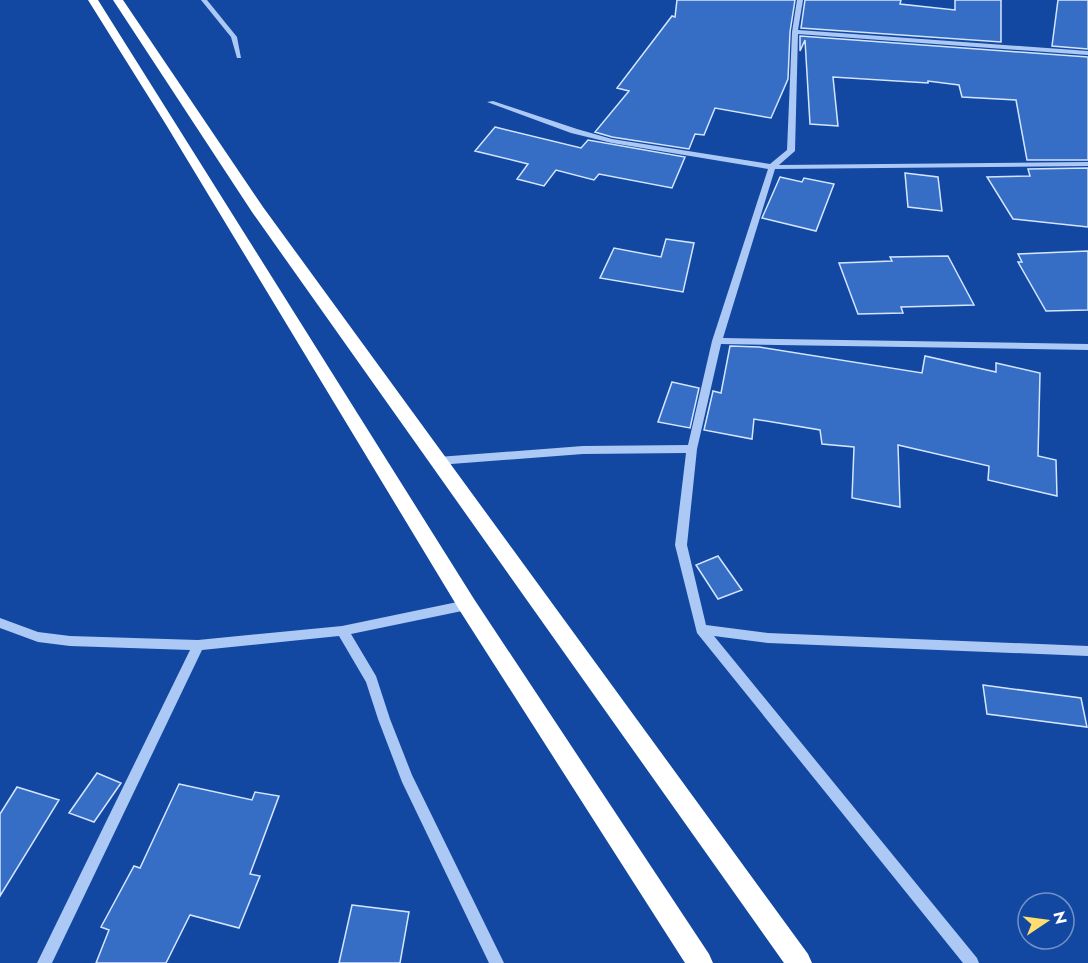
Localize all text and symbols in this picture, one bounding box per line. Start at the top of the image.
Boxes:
north arrow [1016,891,1076,951]
text: N [1047,909,1073,927]

